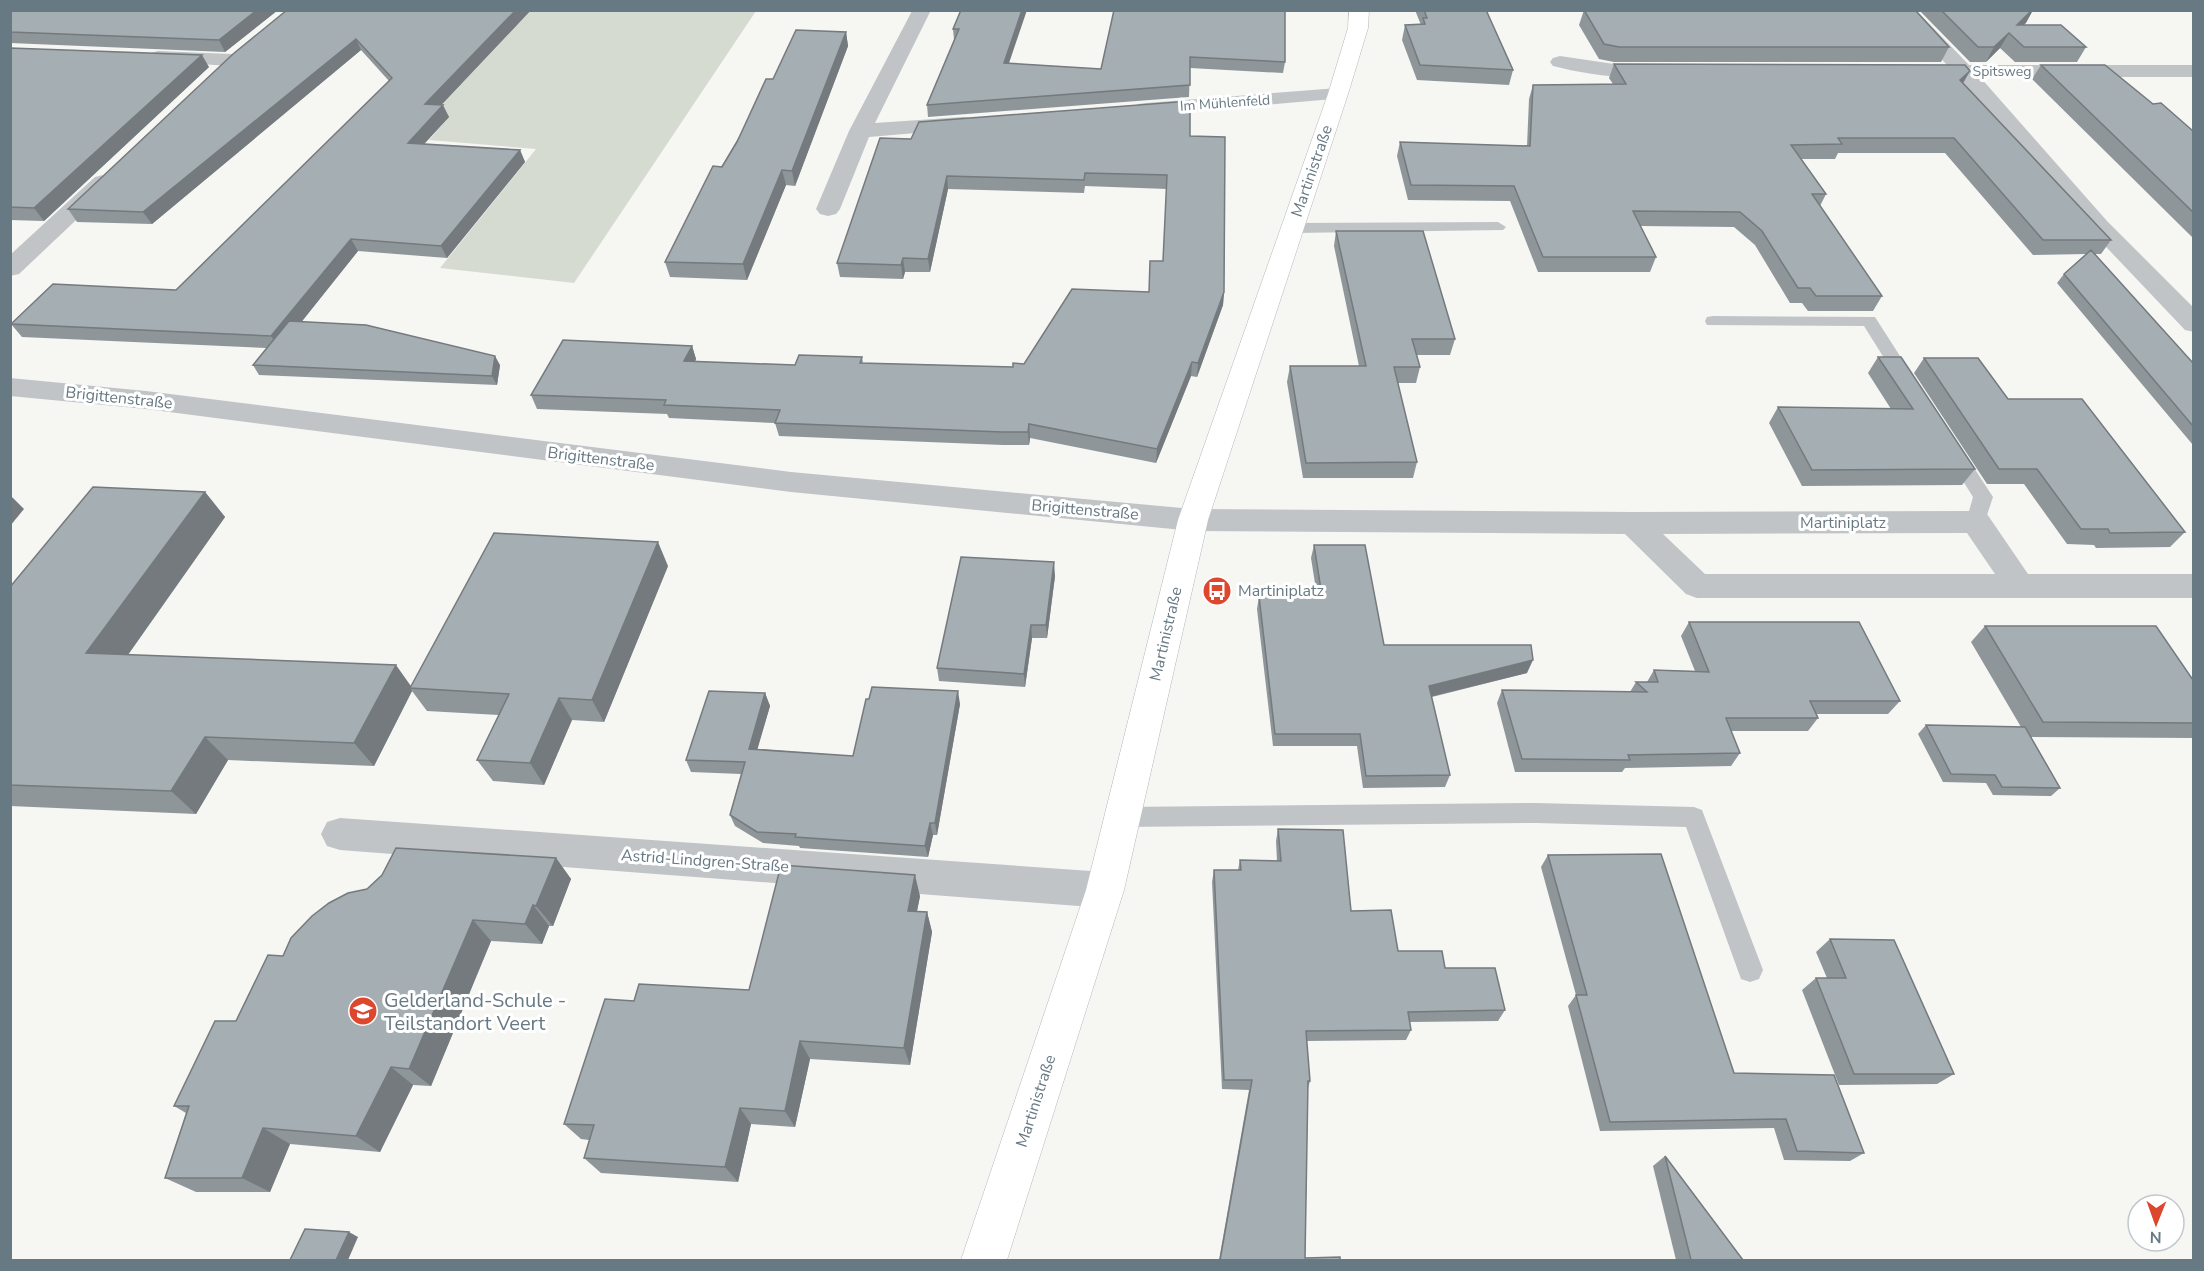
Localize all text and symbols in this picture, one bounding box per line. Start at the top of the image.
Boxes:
street label: Spitsweg [1973,62,2031,81]
street label: Im Mühlenfeld [1179,90,1271,116]
street label: Martinistraße [1286,122,1338,220]
street label: Brigittenstraße [64,381,174,415]
street label: Brigittenstraße [546,442,656,476]
street label: Brigittenstraße [1030,494,1140,526]
street label: Martiniplatz [1800,512,1886,534]
bus stop icon: Martiniplatz [1201,575,1233,607]
place label: Martiniplatz [1238,580,1324,602]
street label: Martinistraße [1144,585,1188,683]
street label: Astrid-Lindgren-Straße [620,844,790,878]
place label: Gelderland-Schule - Teilstandort Veert [384,987,566,1037]
school or university icon: Gelderland-Schule - Teilstandort Veert [347,995,379,1027]
street label: Martinistraße [1011,1052,1061,1150]
north arrow [2126,1193,2186,1253]
text: N [2150,1226,2162,1248]

